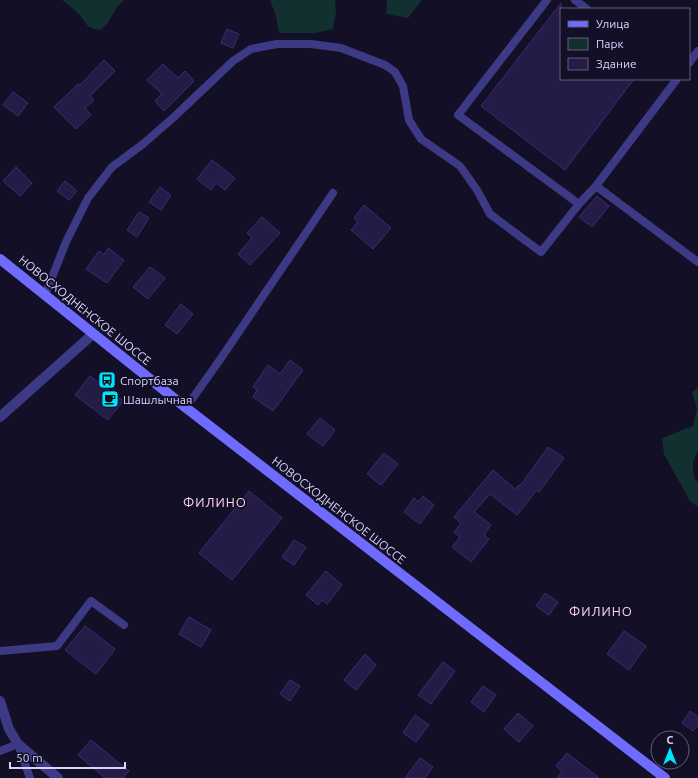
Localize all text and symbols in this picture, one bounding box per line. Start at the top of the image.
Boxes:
legend [560,8,690,80]
text: Улица [596,17,629,30]
text: Парк [596,37,624,50]
text: Здание [596,57,637,70]
street label: НОВОСХОДНЕНСКОЕ ШОССЕ [16,253,154,367]
bus stop icon: Спортбаза [97,370,117,390]
place label: Спортбаза [120,374,179,387]
cafe icon: Шашлычная [100,389,120,409]
place label: Шашлычная [123,393,192,406]
street label: НОВОСХОДНЕНСКОЕ ШОССЕ [270,454,409,566]
district label: ФИЛИНО [183,495,247,509]
district label: ФИЛИНО [569,604,633,618]
north arrow [650,730,690,770]
text: С [666,734,674,746]
scale bar [10,744,125,770]
text: 50 m [16,751,43,764]

